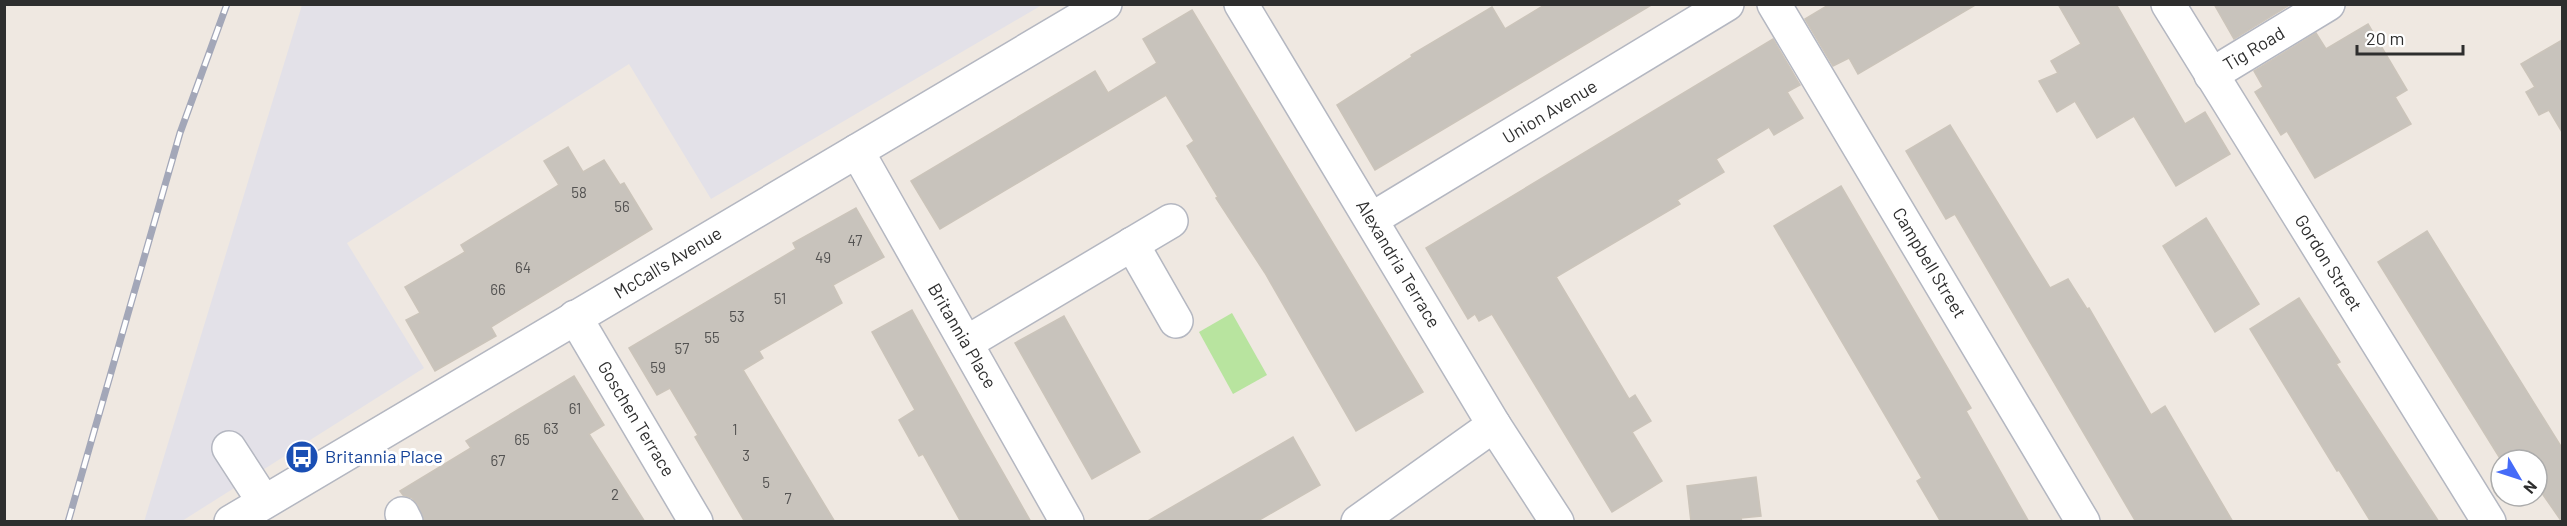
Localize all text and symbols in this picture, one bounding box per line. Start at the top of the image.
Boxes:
scale bar [2357,18,2464,56]
street label: Tig Road [2219,21,2288,75]
text: 20 m [2366,27,2404,49]
street label: Union Avenue [1498,74,1601,148]
house number: 58 [571,183,587,201]
street label: Alexandria Terrace [1352,196,1446,331]
house number: 56 [614,197,630,215]
street label: Campbell Street [1888,203,1972,322]
street label: Gordon Street [2291,210,2367,315]
street label: McCall's Avenue [610,221,725,303]
house number: 47 [848,231,862,249]
house number: 49 [815,248,831,266]
house number: 64 [515,258,531,276]
street label: Britannia Place [924,279,1002,392]
house number: 66 [490,280,506,298]
house number: 51 [774,289,786,307]
house number: 53 [729,307,745,325]
house number: 55 [704,328,720,346]
house number: 57 [675,339,689,357]
street label: Goschen Terrace [594,357,680,480]
house number: 59 [650,358,666,376]
house number: 61 [569,399,581,417]
house number: 63 [543,419,559,437]
house number: 1 [732,420,738,438]
house number: 65 [514,430,530,448]
bus stop icon: Britannia Place [284,439,320,475]
place label: Britannia Place [325,445,443,467]
house number: 3 [742,446,750,464]
north arrow [2489,448,2549,508]
house number: 67 [491,451,505,469]
house number: 5 [762,473,770,491]
text: N [2520,478,2542,498]
house number: 2 [611,485,619,503]
house number: 7 [784,489,792,507]

